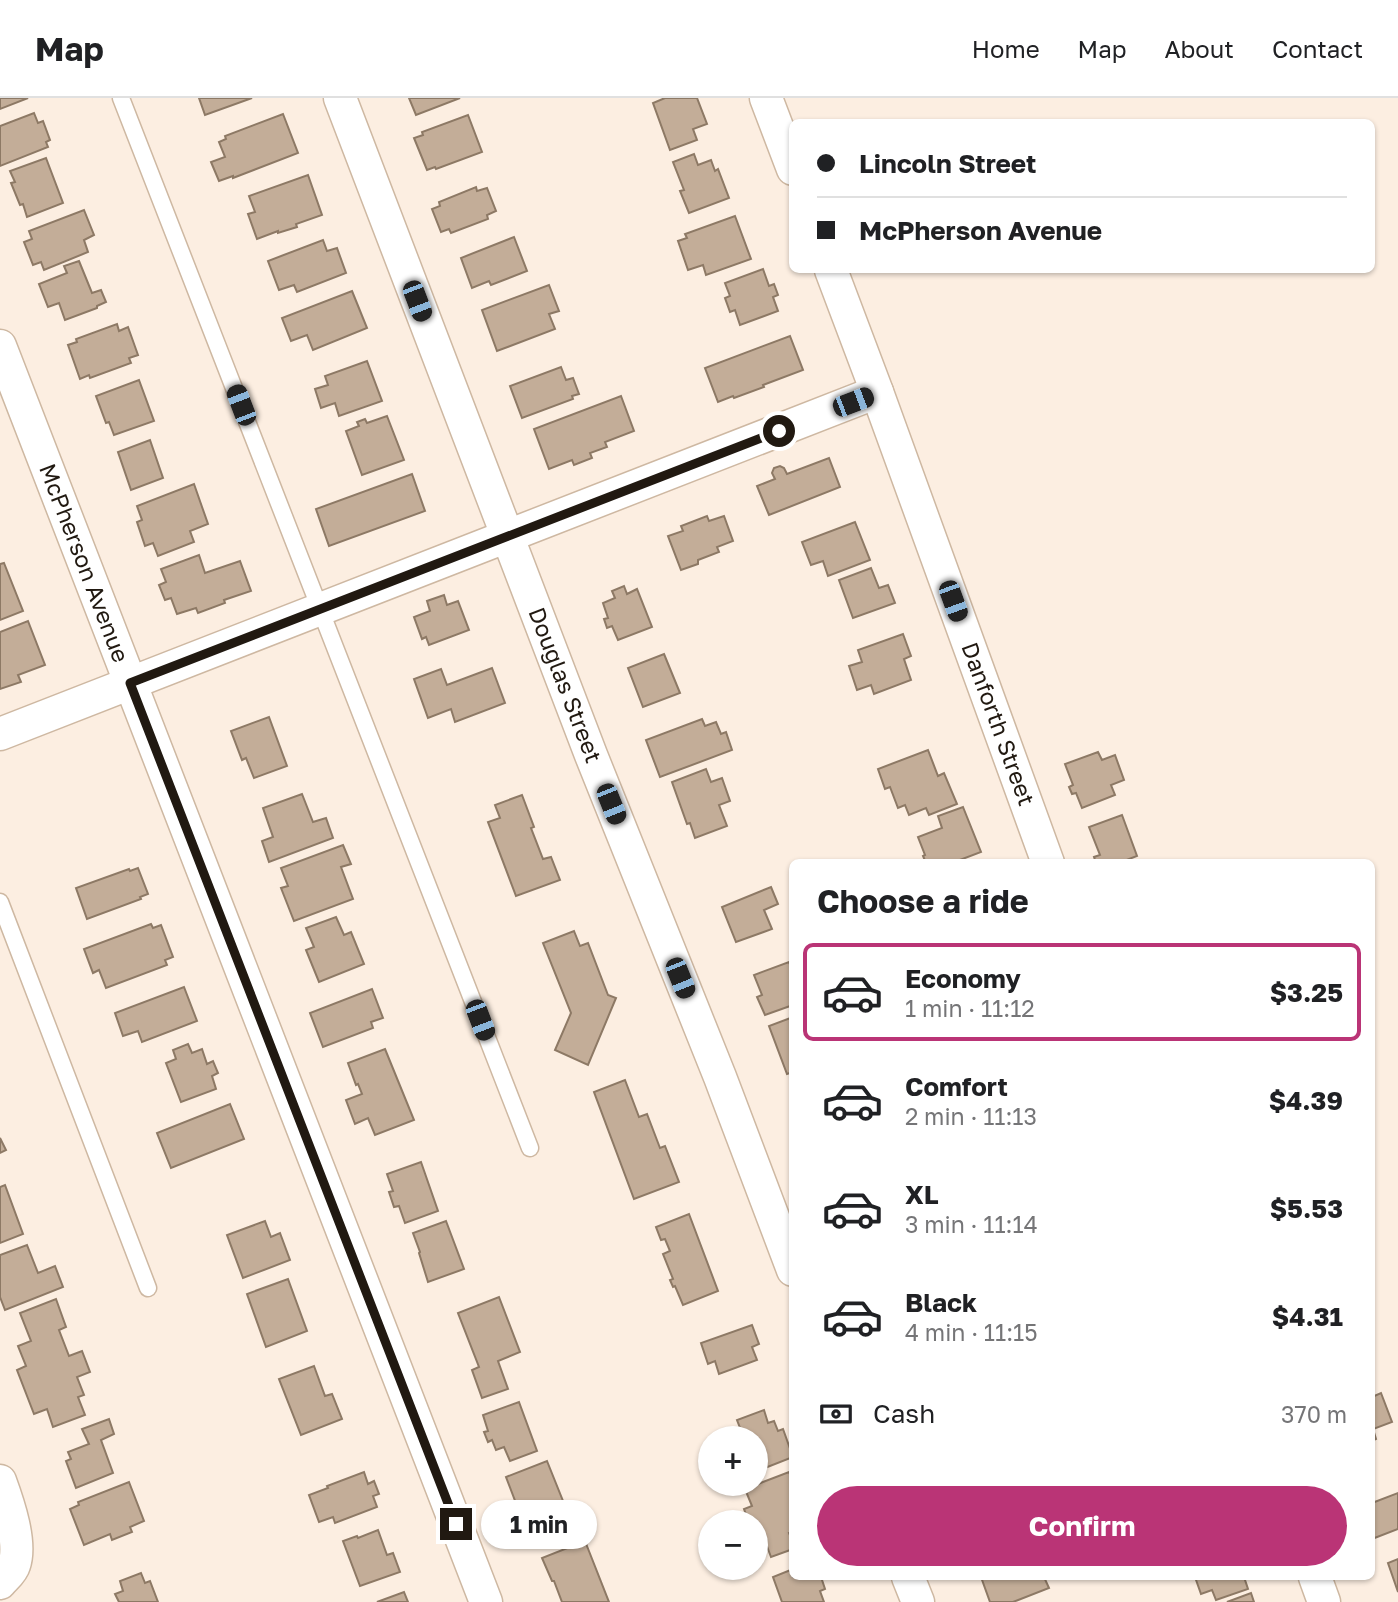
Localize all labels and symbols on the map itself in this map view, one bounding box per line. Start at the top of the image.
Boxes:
car [400,278,435,324]
car [224,382,259,428]
car [830,385,877,419]
route start [763,415,795,447]
street label: McPherson Avenue [34,459,136,666]
car [936,578,971,624]
street label: Douglas Street [523,603,608,766]
street label: Danforth Street [956,638,1041,809]
car [594,781,629,827]
car [663,955,698,1001]
car [463,997,498,1043]
callout: 1 min [480,1500,596,1548]
route end [440,1508,472,1540]

